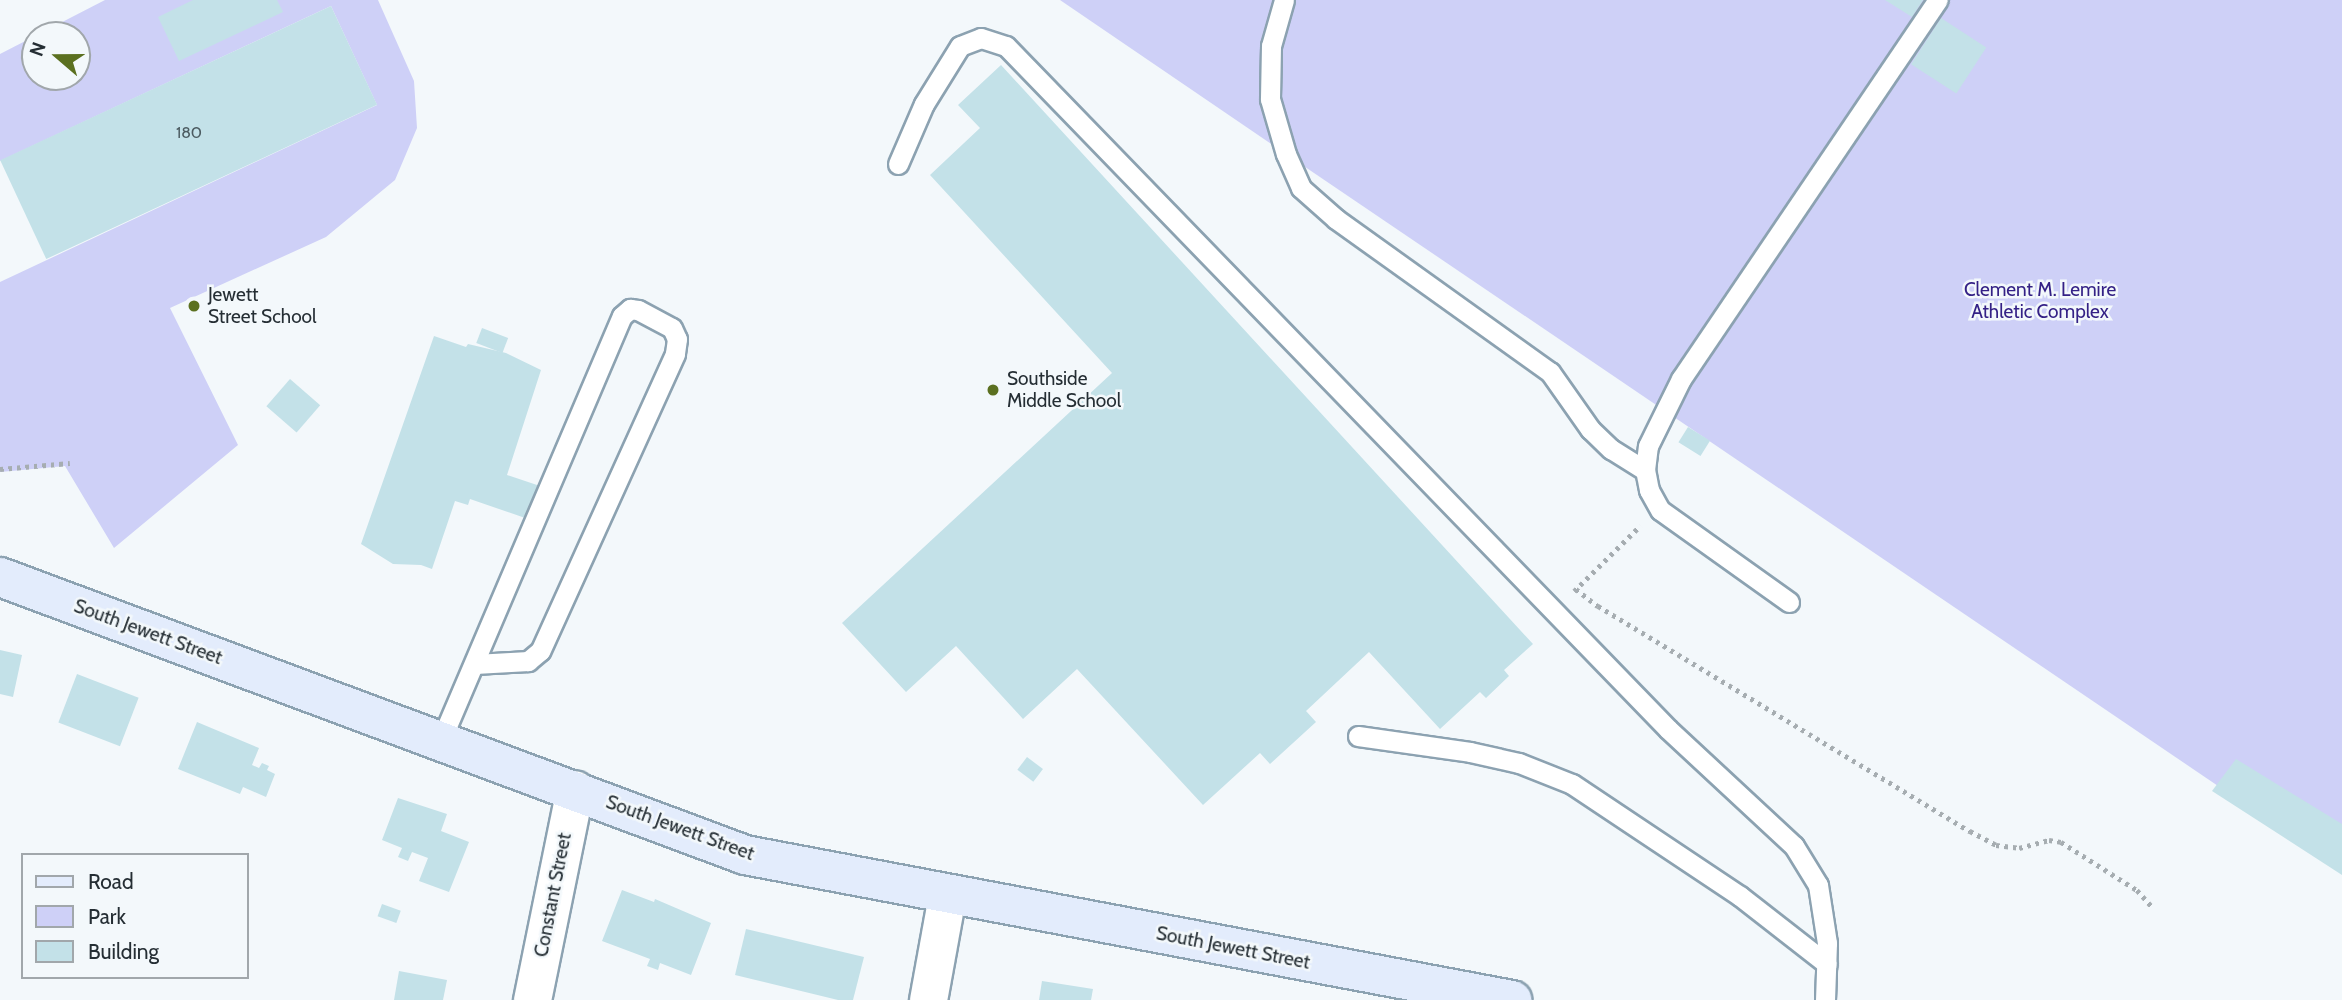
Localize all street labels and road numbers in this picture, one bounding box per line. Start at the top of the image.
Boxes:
street label: South Jewett Street [71,595,225,669]
street label: South Jewett Street [603,791,757,865]
street label: Constant Street [530,831,576,959]
street label: South Jewett Street [1154,922,1312,974]

